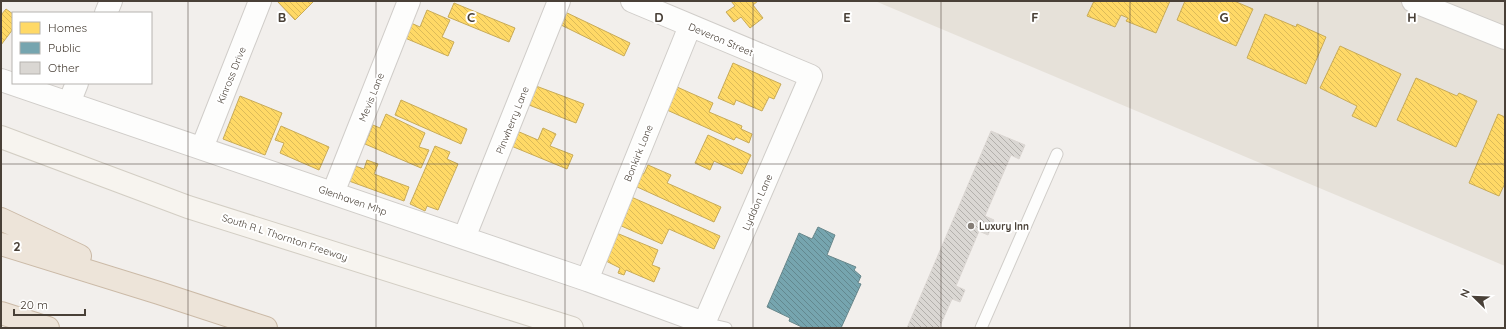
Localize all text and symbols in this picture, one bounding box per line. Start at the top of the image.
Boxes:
text: B [278,9,286,25]
text: C [467,9,475,25]
text: D [654,9,664,25]
text: E [843,9,851,25]
text: F [1031,9,1039,25]
text: G [1219,9,1229,25]
text: H [1407,9,1417,25]
legend [12,12,152,84]
text: Homes [48,20,88,35]
street label: Deveron Street [686,20,756,59]
text: Public [48,40,81,55]
street label: Kinross Drive [214,44,249,106]
text: Other [48,60,80,75]
street label: Mevis Lane [356,71,387,124]
street label: Pinwherry Lane [493,84,532,156]
street label: Bonkirk Lane [621,122,656,184]
street label: Lyddon Lane [739,172,776,232]
street label: Glenhaven Mhp [317,183,389,218]
street label: South R L Thornton Freeway [220,211,349,264]
place label: Luxury Inn [979,220,1029,233]
marker: Luxury Inn [966,221,976,231]
text: 2 [13,238,21,254]
north arrow [1454,277,1494,317]
text: N [1457,287,1473,300]
scale bar [14,291,85,317]
text: 20 m [20,297,48,312]

